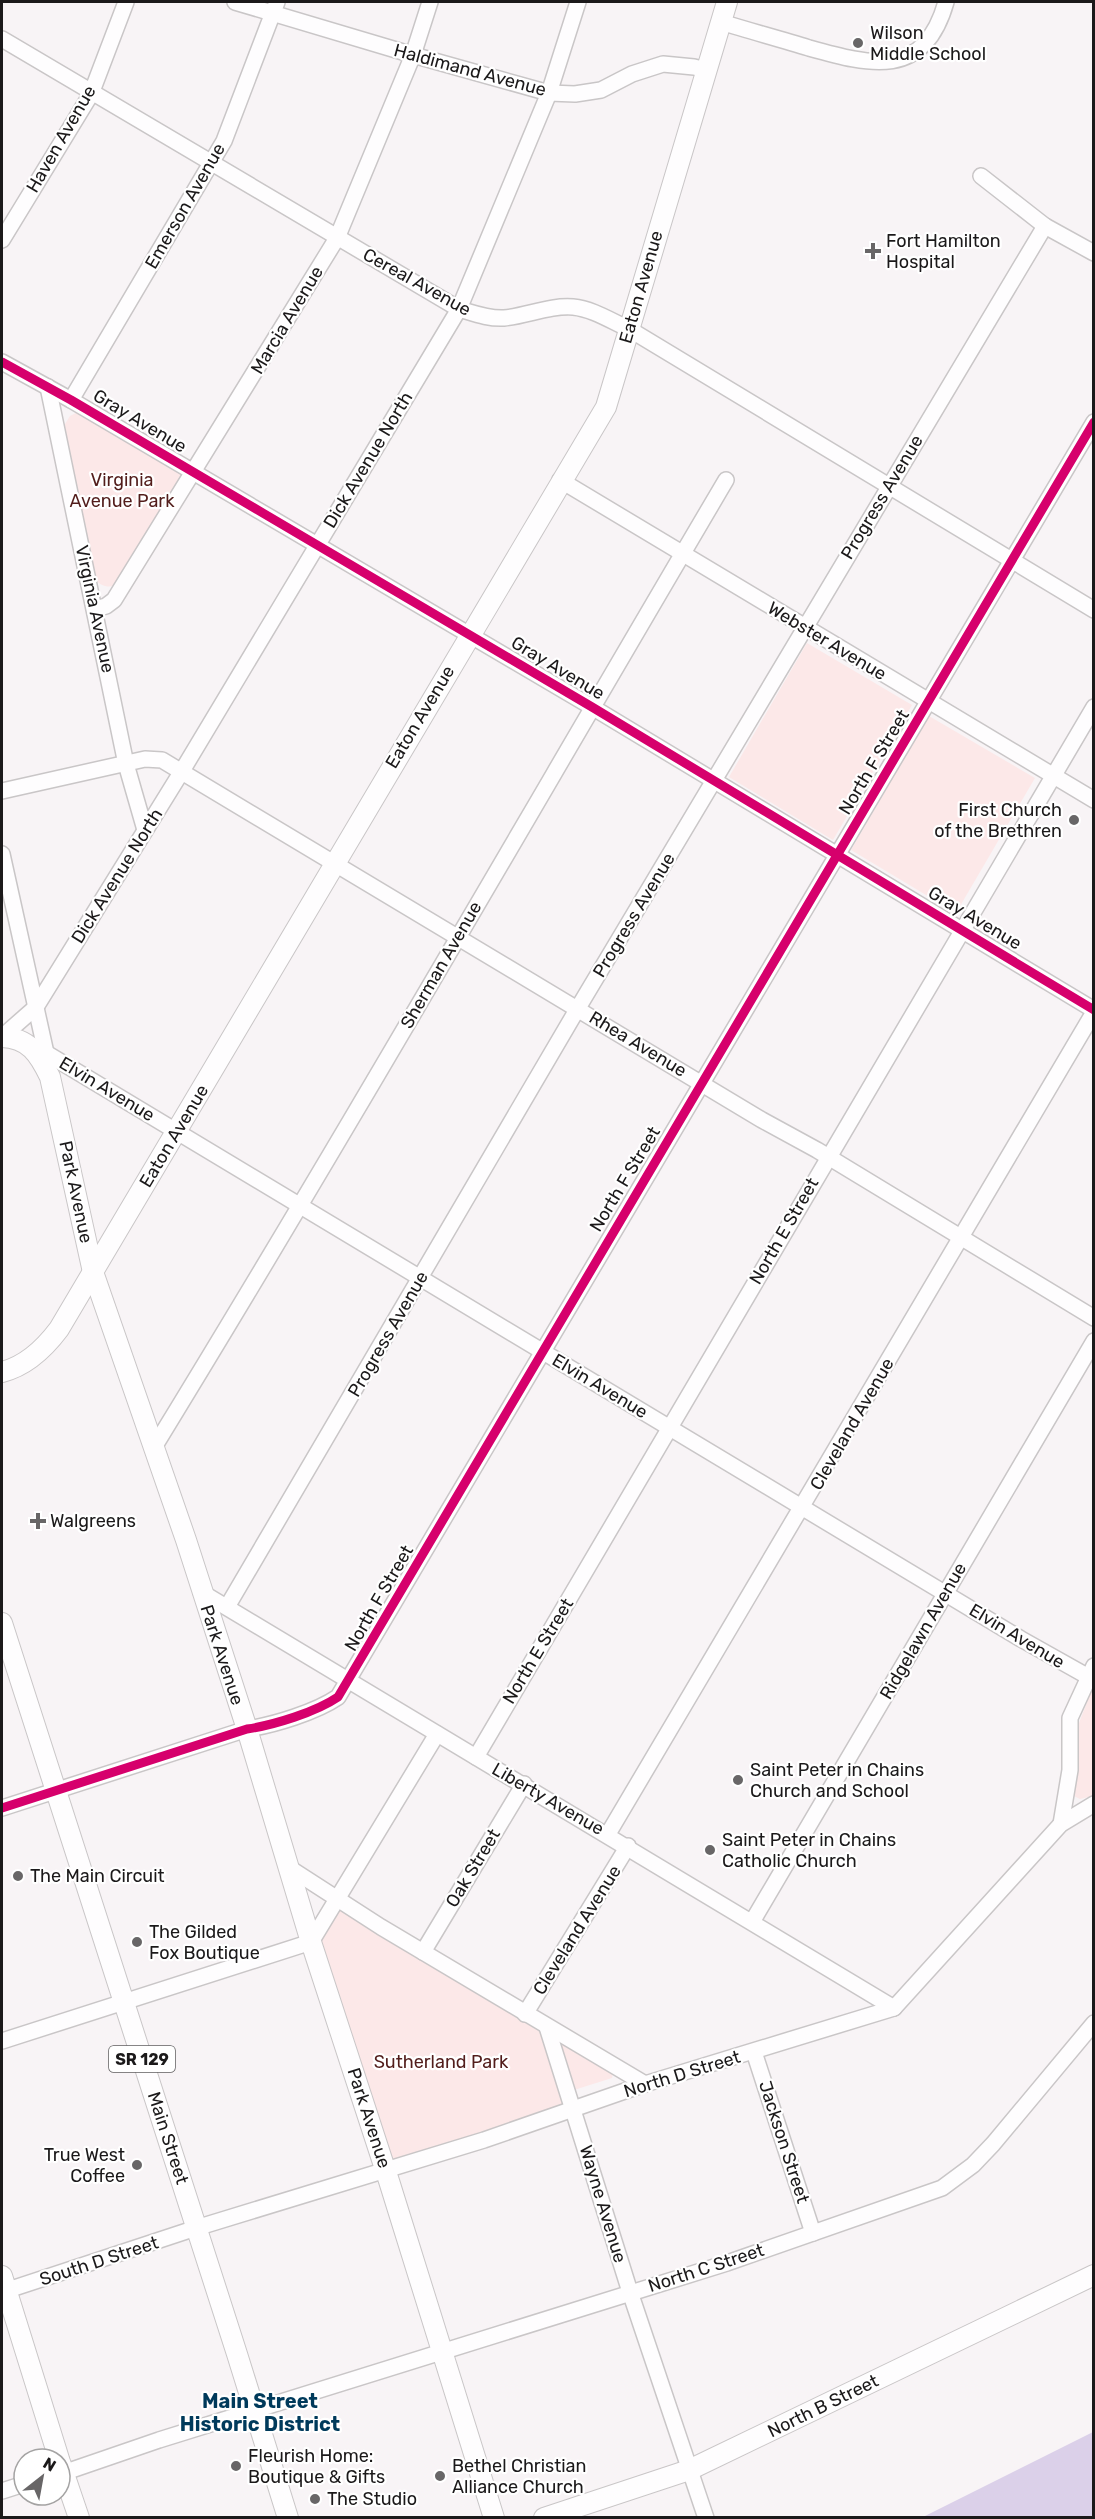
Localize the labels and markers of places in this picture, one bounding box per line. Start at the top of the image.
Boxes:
place label: Wilson Middle School [870,22,986,65]
marker: Wilson Middle School [851,36,865,50]
place label: Fort Hamilton Hospital [886,230,1001,273]
marker: Fort Hamilton Hospital [864,242,882,260]
place label: First Church of the Brethren [934,799,1062,842]
marker: First Church of the Brethren [1067,813,1081,827]
place label: Walgreens [50,1510,136,1532]
marker: Walgreens [31,1514,45,1528]
place label: Saint Peter in Chains Church and School [750,1759,924,1802]
marker: Saint Peter in Chains Church and School [731,1773,745,1787]
place label: Saint Peter in Chains Catholic Church [722,1829,896,1872]
marker: Saint Peter in Chains Catholic Church [703,1843,717,1857]
place label: The Main Circuit [30,1865,165,1887]
marker: The Main Circuit [11,1869,25,1883]
place label: The Gilded Fox Boutique [149,1921,260,1964]
marker: The Gilded Fox Boutique [130,1935,144,1949]
place label: True West Coffee [44,2144,125,2187]
marker: True West Coffee [130,2158,144,2172]
place label: Fleurish Home: Boutique & Gifts [248,2445,385,2488]
place label: Bethel Christian Alliance Church [452,2455,586,2498]
marker: Fleurish Home: Boutique & Gifts [229,2459,243,2473]
marker: Bethel Christian Alliance Church [433,2469,447,2483]
place label: The Studio [327,2488,417,2510]
marker: The Studio [308,2492,322,2506]

